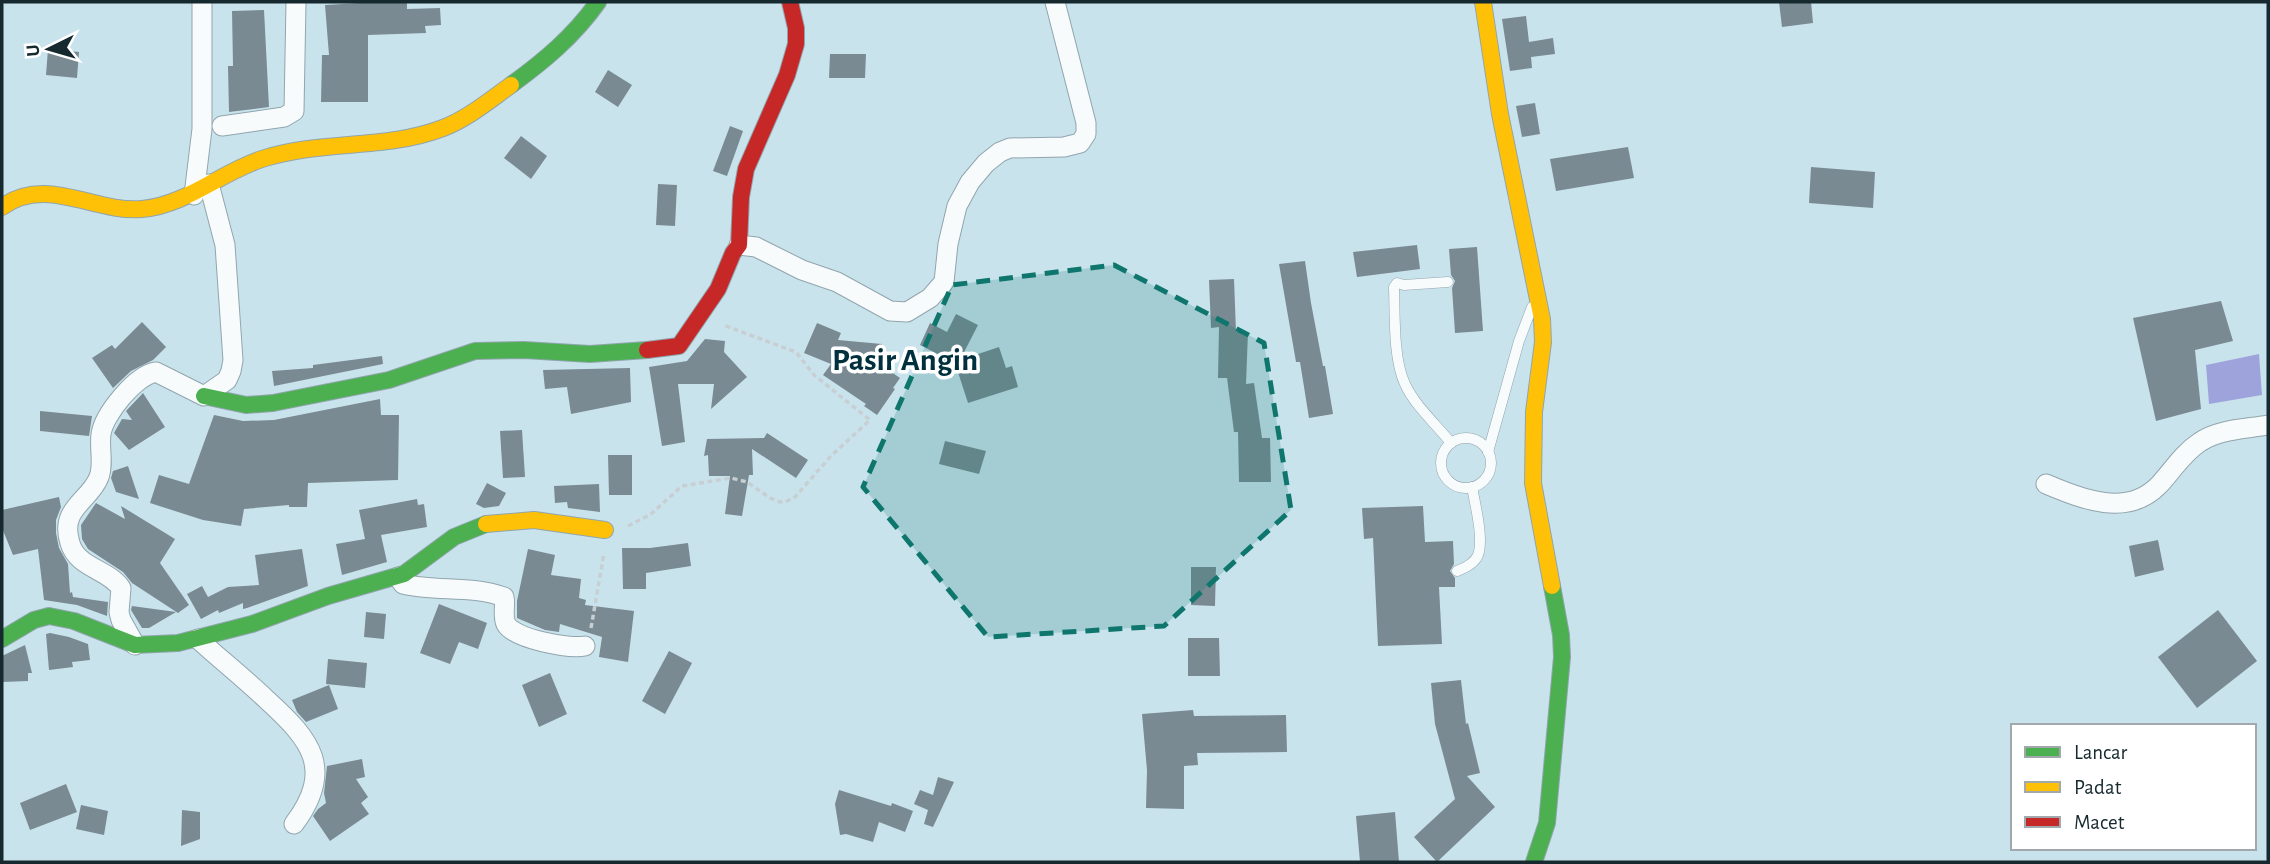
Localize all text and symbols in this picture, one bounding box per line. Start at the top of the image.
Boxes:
north arrow [14,14,84,84]
text: U [24,43,44,57]
district label: Pasir Angin [832,344,978,376]
legend [2011,724,2256,850]
text: Lancar [2074,742,2127,763]
text: Padat [2074,777,2122,798]
text: Macet [2074,812,2125,833]

